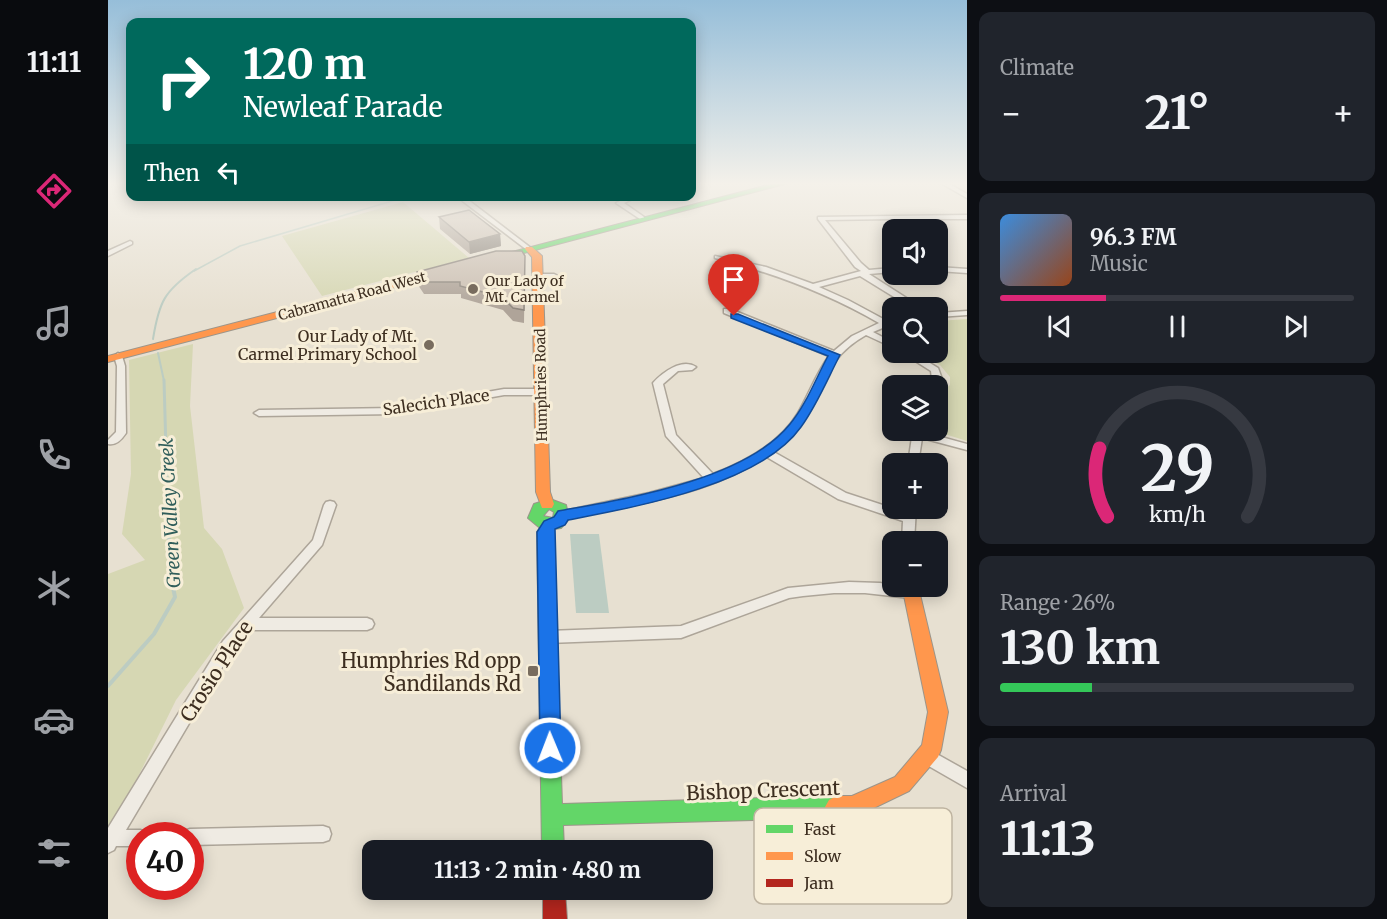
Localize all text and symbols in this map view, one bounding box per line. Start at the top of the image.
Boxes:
text: 120 m [243,38,366,90]
icon: right [144,42,222,120]
text: 11:11 [27,45,81,79]
text: Climate [1000,55,1074,80]
text: 21° [1144,85,1210,141]
text: Newleaf Parade [243,90,443,124]
text: − [1000,93,1022,134]
text: + [1332,93,1354,134]
icon: left [212,156,245,189]
text: Then [144,159,200,187]
icon: directions [33,170,75,212]
map controls [882,219,948,597]
button: sound [882,219,948,285]
text: 96.3 FM [1090,223,1177,251]
text: Music [1090,251,1148,276]
pin [708,254,759,316]
icon: arrive [717,263,750,296]
street label: Cabramatta Road West [276,267,428,324]
place label: Our Lady of Mt. Carmel [485,272,564,306]
marker: Our Lady of Mt. Carmel [466,282,480,296]
button: search [882,297,948,363]
icon: music [33,302,75,344]
icon: previous [1043,310,1076,343]
icon: pause [1161,310,1194,343]
icon: next [1279,310,1312,343]
place label: Our Lady of Mt. Carmel Primary School [238,326,417,364]
street label: Humphries Road [531,328,551,442]
marker: Our Lady of Mt. Carmel Primary School [422,338,436,352]
button: layers [882,375,948,441]
street label: Salecich Place [381,385,491,419]
text: 29 [1140,430,1214,508]
icon: phone [33,434,75,476]
water label: Green Valley Creek [155,437,185,589]
button: + [882,453,948,519]
text: km/h [1149,501,1205,528]
button: − [882,531,948,597]
icon: climate [33,567,75,609]
text: Range · 26% [1000,590,1115,615]
street label: Crosio Place [174,616,258,726]
text: 130 km [1000,620,1160,676]
place label: Humphries Rd opp Sandilands Rd [341,648,521,696]
marker: Humphries Rd opp Sandilands Rd [526,664,540,678]
icon: car [33,699,75,741]
position arrow [518,716,582,780]
street label: Bishop Crescent [686,775,841,805]
text: Arrival [1000,781,1067,806]
legend [754,808,952,904]
text: 11:13 [1000,811,1096,867]
text: Fast [804,819,837,839]
speed limit sign: 40 [126,822,204,900]
icon: filters [33,832,75,874]
text: Slow [804,846,842,866]
text: 11:13 · 2 min · 480 m [434,856,641,884]
text: Jam [803,873,834,893]

